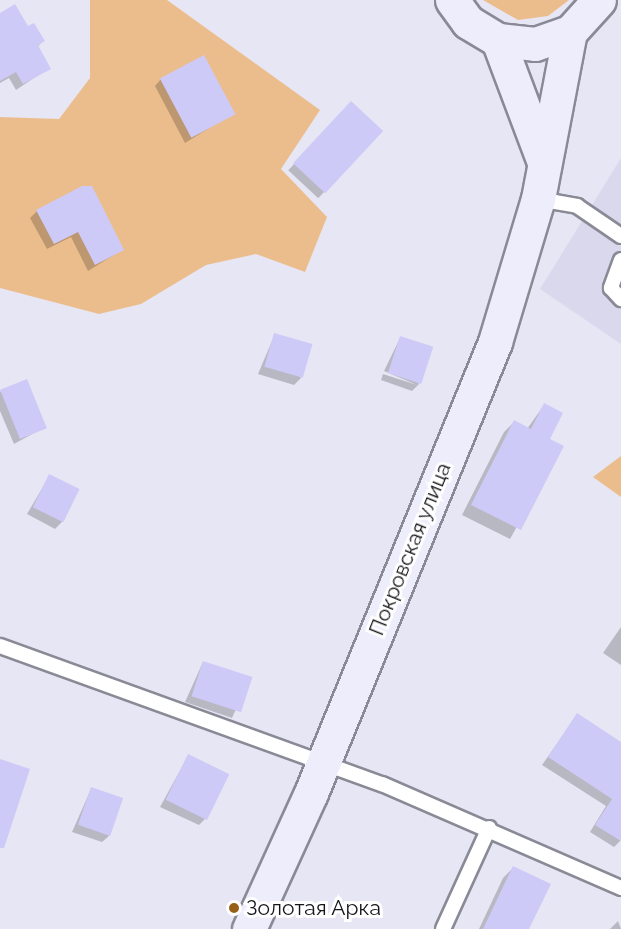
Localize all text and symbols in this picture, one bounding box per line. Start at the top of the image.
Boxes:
street label: Покровская улица [364,459,456,639]
place label: Золотая Арка [246,895,381,921]
marker: Золотая Арка [227,901,241,915]

